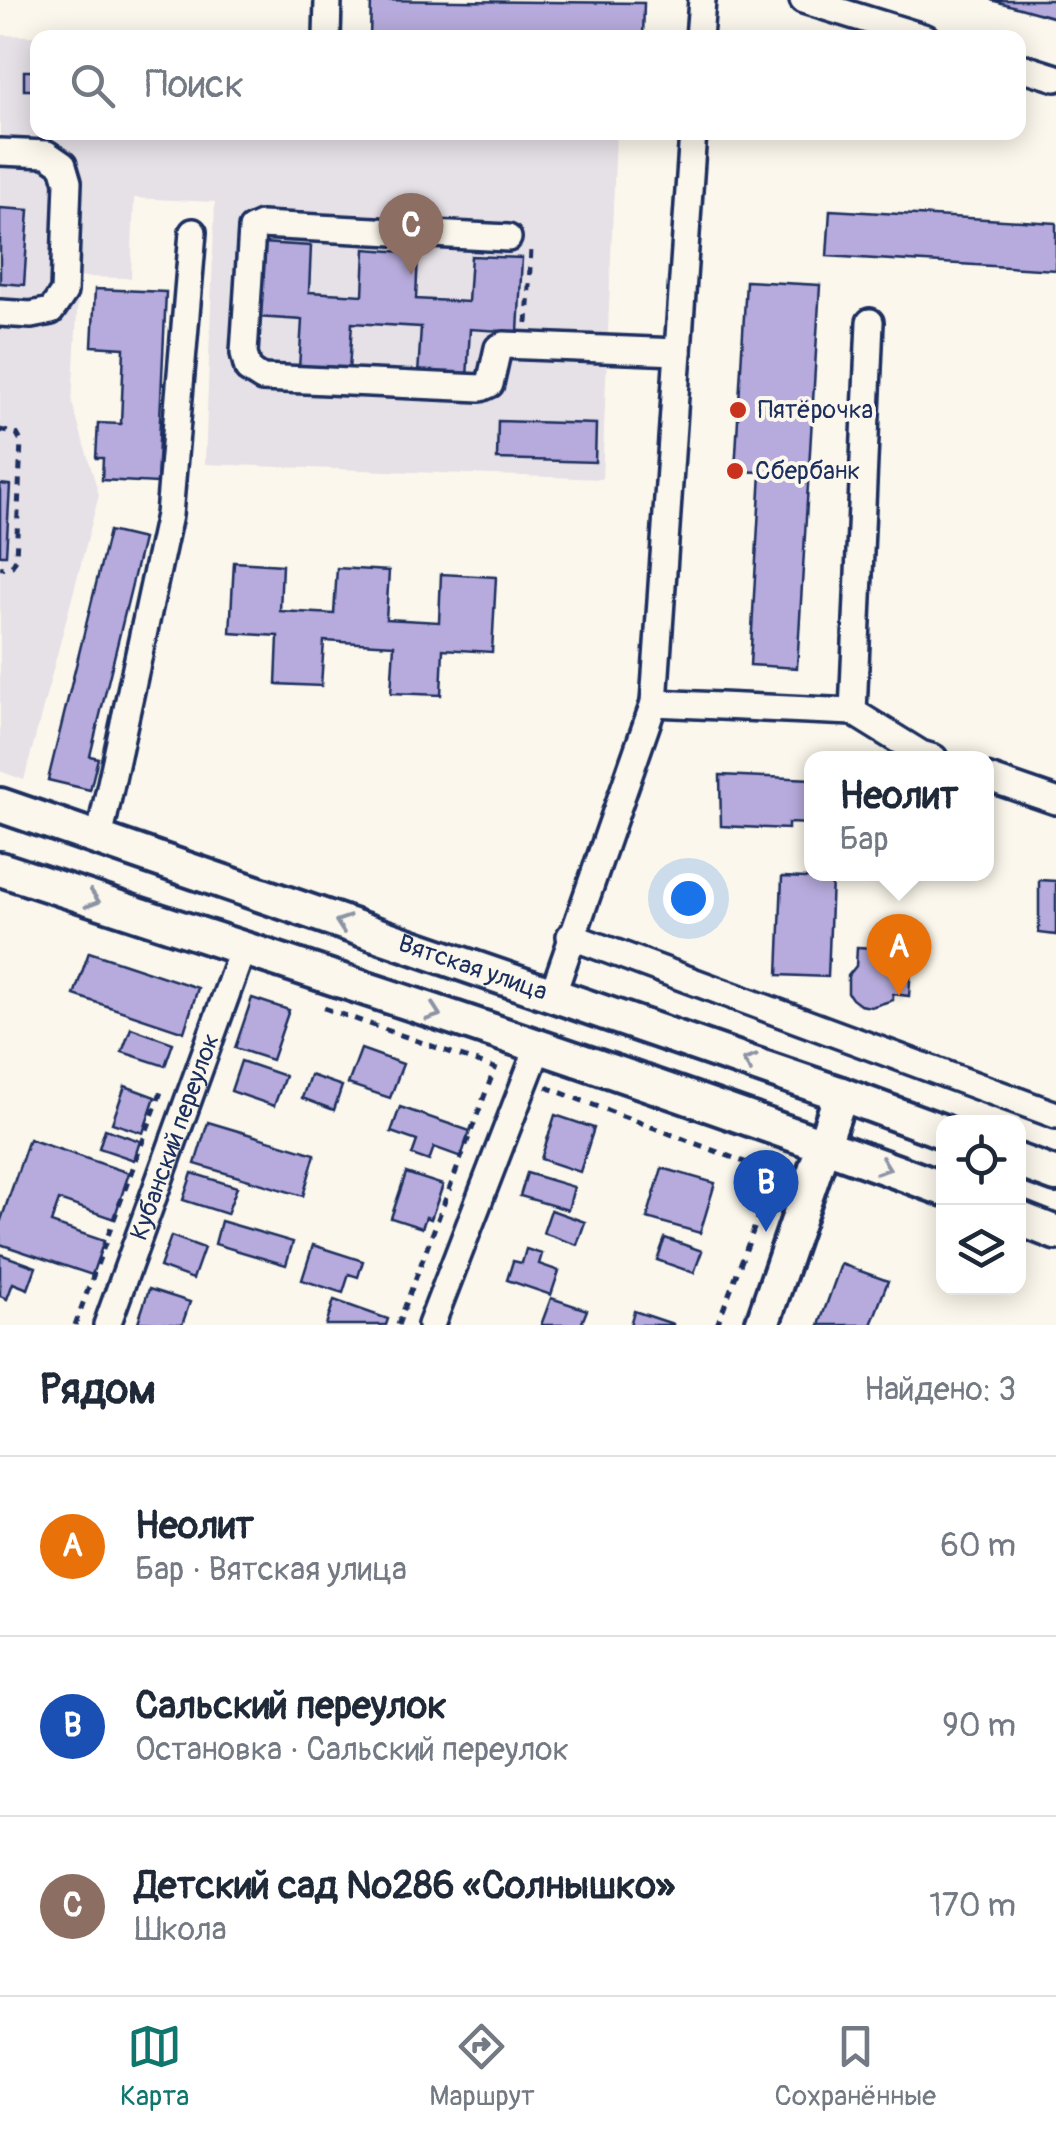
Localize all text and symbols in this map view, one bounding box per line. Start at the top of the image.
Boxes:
search box [30,30,1026,140]
icon: search [65,58,120,113]
text: Поиск [145,61,244,109]
pin: C [378,192,444,275]
place label: Пятёрочка [758,395,873,426]
marker: Пятёрочка [727,399,749,421]
place label: Сбербанк [755,456,860,487]
marker: Сбербанк [724,460,746,482]
popup [804,751,994,881]
text: Неолит [839,772,959,820]
text: Бар [839,820,889,860]
your location [663,873,714,924]
one-way arrow [83,888,100,908]
one-way arrow [335,914,352,935]
pin: A [866,914,932,996]
street label: Вятская улица [394,928,551,1007]
one-way arrow [425,1002,442,1022]
street label: Кубанский переулок [123,1029,226,1244]
one-way arrow [742,1054,759,1074]
map controls [936,1115,1026,1295]
button: locate [936,1115,1026,1205]
pin: B [734,1150,798,1232]
one-way arrow [874,1155,891,1176]
button: layers [936,1205,1026,1295]
text: Рядом [40,1364,156,1416]
text: Найдено: 3 [864,1370,1016,1410]
text: Неолит [135,1502,254,1550]
text: A [62,1526,83,1566]
text: 60 m [940,1526,1016,1566]
text: Бар · Вятская улица [135,1550,407,1590]
text: Сальский переулок [135,1682,447,1730]
text: B [63,1706,82,1746]
text: 90 m [942,1706,1016,1746]
text: Остановка · Сальский переулок [135,1730,569,1770]
text: Детский сад №286 «Солнышко» [135,1862,675,1910]
text: C [63,1886,82,1926]
text: 170 m [929,1886,1016,1926]
text: Школа [135,1910,227,1950]
tab: Карта [120,2019,189,2114]
tab: Маршрут [429,2019,535,2114]
tab: Сохранённые [775,2019,936,2114]

